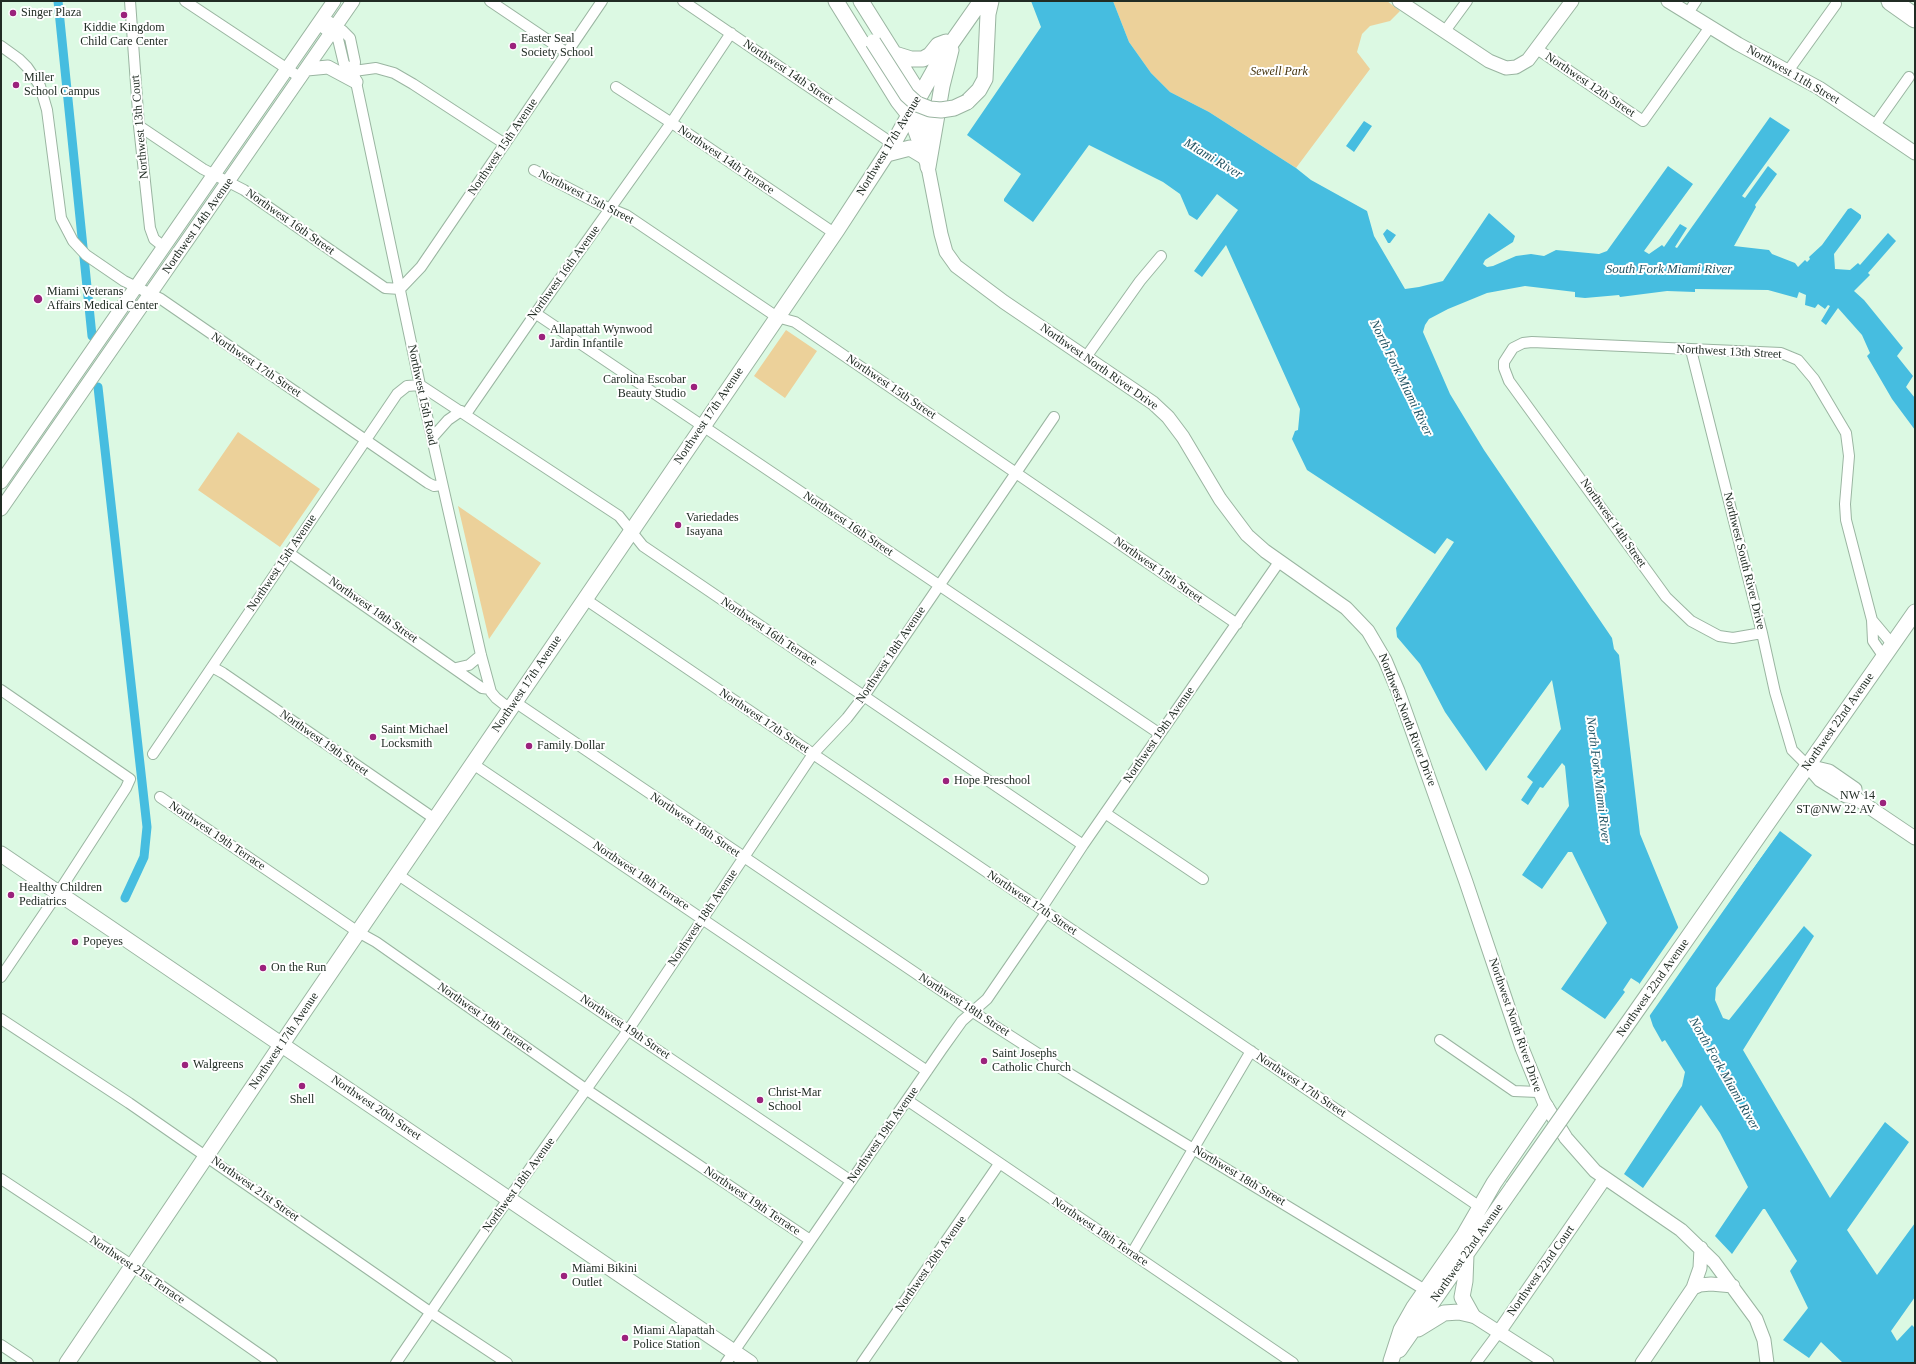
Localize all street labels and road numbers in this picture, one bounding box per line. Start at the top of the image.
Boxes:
street label: Northwest 14th Street [740,37,836,107]
street label: Northwest 11th Street [1744,43,1842,107]
street label: Northwest 12th Street [1542,50,1638,120]
street label: Northwest 13th Court [128,74,152,180]
street label: Northwest 17th Avenue [854,94,924,198]
street label: Northwest 15th Avenue [465,96,541,198]
street label: Northwest 14th Terrace [675,122,777,198]
street label: Northwest 15th Street [536,167,636,227]
street label: Northwest 14th Avenue [159,175,237,277]
street label: Northwest 16th Street [243,186,337,258]
street label: Northwest 16th Avenue [525,223,603,323]
street label: Northwest North River Drive [1037,321,1161,413]
street label: Northwest 17th Street [208,330,304,400]
street label: Northwest 13th Street [1676,342,1782,362]
street label: Northwest 15th Road [404,343,440,447]
street label: Northwest 15th Street [843,352,939,422]
street label: Northwest 17th Avenue [671,365,747,467]
street label: Northwest 14th Street [1577,476,1649,570]
street label: Northwest 16th Street [800,489,896,559]
street label: Northwest South River Drive [1720,491,1768,631]
street label: Northwest 15th Avenue [244,512,320,614]
street label: Northwest 15th Street [1111,534,1205,606]
street label: Northwest 18th Street [326,574,420,646]
street label: Northwest 16th Terrace [718,594,820,670]
street label: Northwest 18th Avenue [853,604,929,706]
street label: Northwest 17th Avenue [489,633,565,735]
street label: Northwest North River Drive [1375,652,1439,788]
street label: Northwest 22nd Avenue [1799,670,1877,774]
street label: Northwest 19th Avenue [1120,684,1198,786]
street label: Northwest 17th Street [716,686,812,756]
street label: Northwest 19th Street [277,707,371,779]
street label: Northwest 18th Street [647,790,743,860]
street label: Northwest 19th Terrace [166,798,268,874]
street label: Northwest 18th Terrace [590,838,692,914]
street label: Northwest 18th Avenue [665,867,741,969]
street label: Northwest 17th Street [984,868,1080,938]
street label: Northwest 22nd Avenue [1614,936,1692,1040]
street label: Northwest North River Drive [1485,956,1545,1094]
street label: Northwest 18th Street [916,970,1012,1040]
street label: Northwest 19th Terrace [435,980,535,1056]
street label: Northwest 17th Avenue [246,990,322,1092]
street label: Northwest 19th Street [577,992,673,1062]
street label: Northwest 17th Street [1253,1050,1349,1120]
street label: Northwest 20th Street [328,1073,424,1143]
street label: Northwest 19th Avenue [844,1084,922,1186]
street label: Northwest 18th Avenue [480,1135,558,1235]
street label: Northwest 18th Street [1190,1143,1288,1209]
street label: Northwest 21st Street [208,1153,302,1225]
street label: Northwest 19th Terrace [701,1163,803,1239]
street label: Northwest 18th Terrace [1049,1194,1151,1270]
street label: Northwest 22nd Avenue [1428,1201,1506,1305]
street label: Northwest 20th Avenue [892,1213,970,1315]
street label: Northwest 22nd Court [1504,1223,1578,1319]
street label: Northwest 21st Terrace [87,1233,187,1307]

